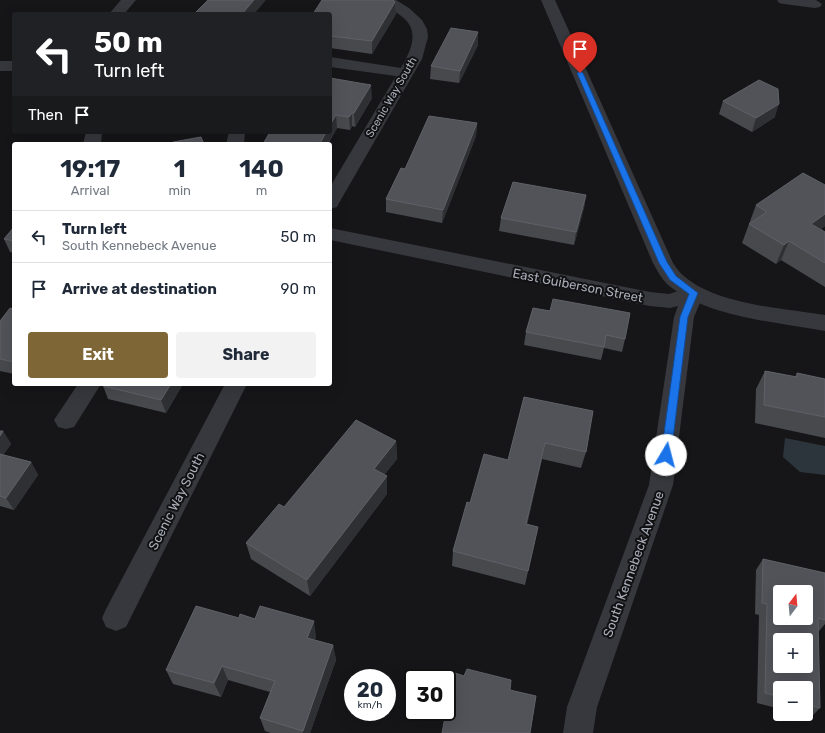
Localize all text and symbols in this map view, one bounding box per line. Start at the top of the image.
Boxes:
text: 50 m [94,26,163,59]
icon: left [28,28,80,80]
pin [563,32,597,73]
icon: arrive [569,38,591,60]
street label: Scenic Way South [363,55,420,140]
text: Turn left [94,60,164,82]
icon: arrive [71,104,93,126]
text: Then [28,106,63,124]
text: 19:17 [60,155,120,183]
text: 1 [174,155,186,183]
text: 140 [239,155,284,183]
text: Arrival [71,183,110,198]
text: min [168,183,191,198]
text: m [256,183,267,198]
text: Turn left [62,220,127,238]
icon: left [28,226,50,248]
text: 50 m [281,228,316,246]
text: South Kennebeck Avenue [62,238,216,253]
street label: East Guiberson Street [511,265,644,305]
icon: arrive [28,278,50,300]
text: Arrive at destination [62,280,217,298]
text: 90 m [281,280,316,298]
button: Exit [28,332,168,378]
button: Share [176,332,316,378]
position arrow [645,434,687,476]
street label: Scenic Way South [145,450,207,552]
street label: South Kennebeck Avenue [600,489,667,639]
north arrow [773,585,813,625]
map controls [773,585,813,721]
button: + [773,633,813,673]
speed limit sign: 30 [404,669,456,721]
text: 20 [357,678,383,702]
button: − [773,681,813,721]
text: km/h [358,699,382,711]

